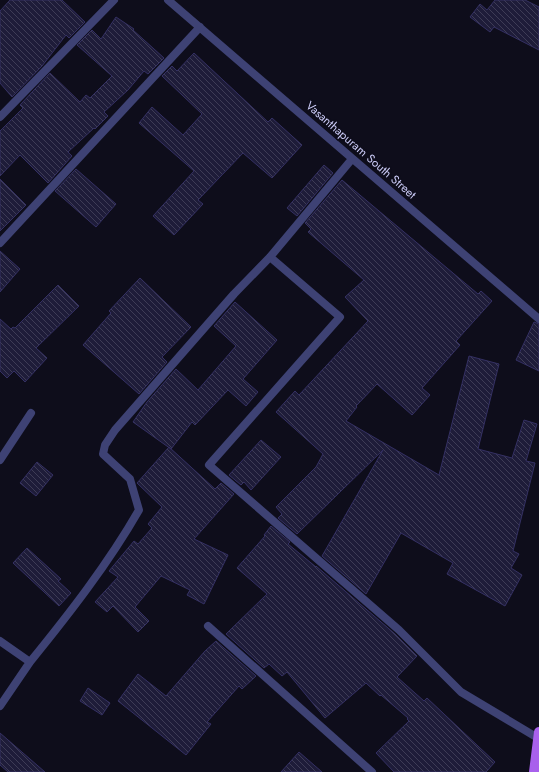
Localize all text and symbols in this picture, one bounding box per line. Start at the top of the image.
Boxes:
street label: Vasanthapuram South Street [302,97,420,203]

